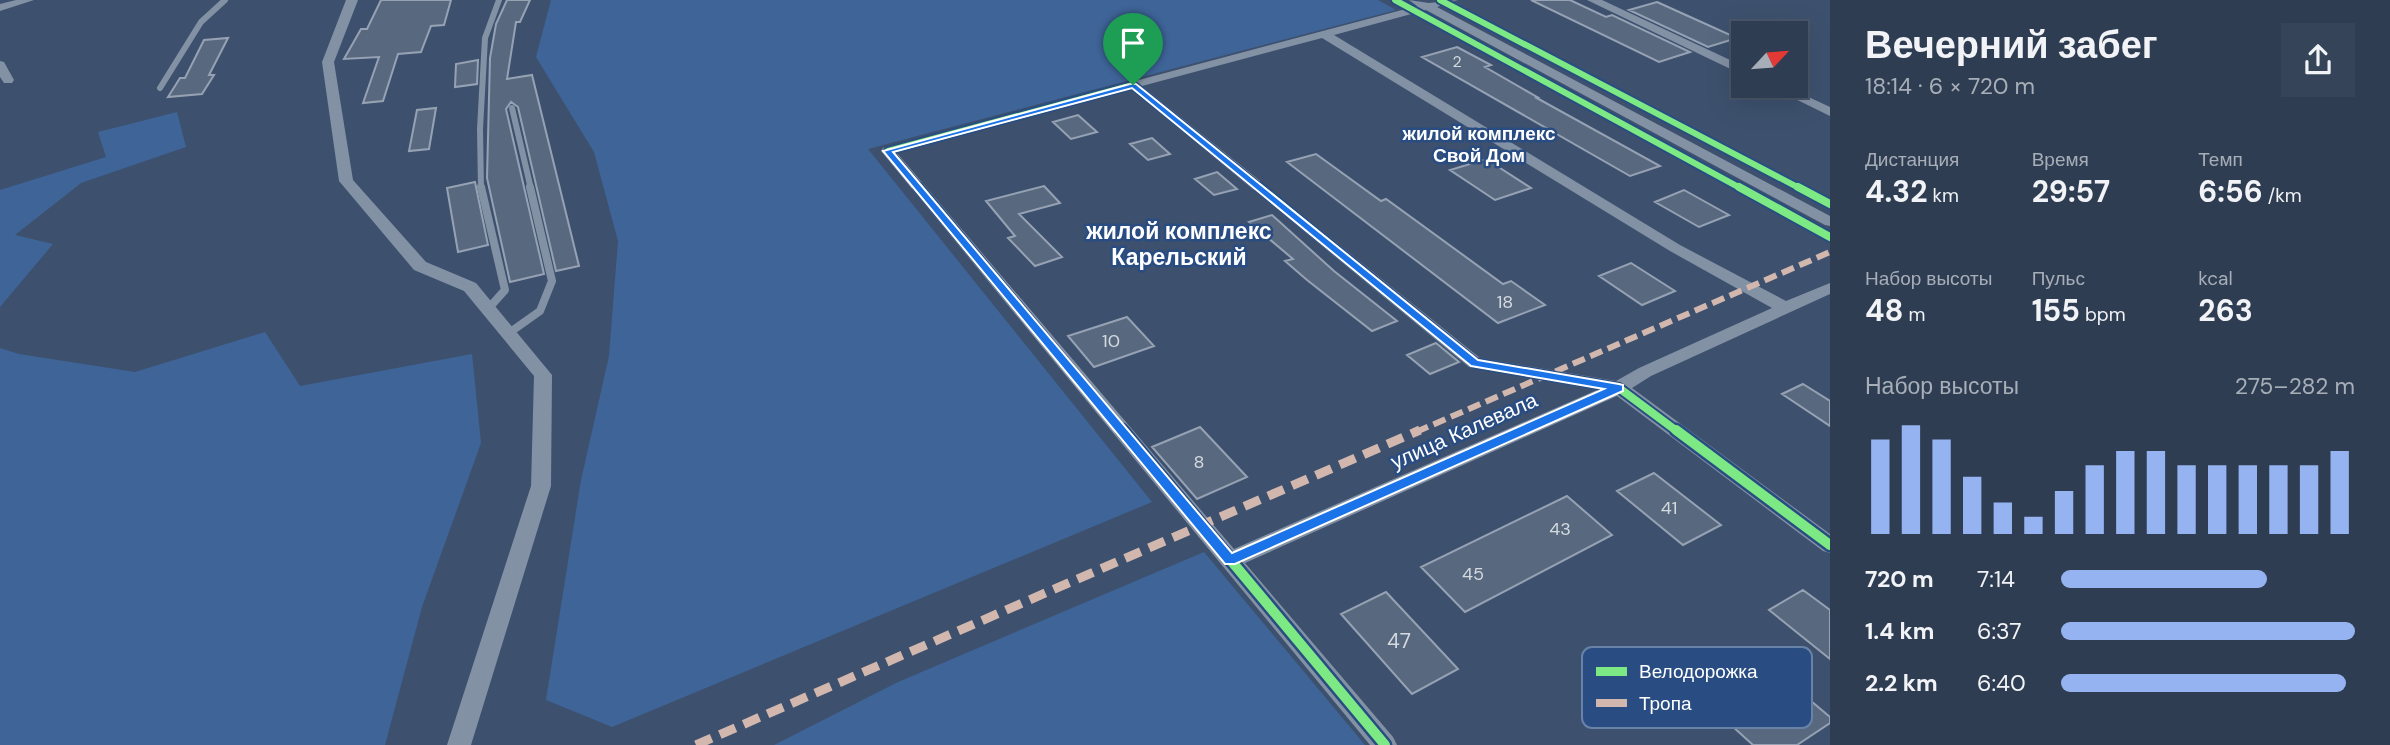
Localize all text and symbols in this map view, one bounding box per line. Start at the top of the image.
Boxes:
pin [1103,13,1163,85]
text: Вечерний забег [1865,20,2158,70]
north arrow [1731,21,1808,98]
map controls [1731,21,1808,98]
button: share [2281,23,2355,97]
icon: arrive [1114,24,1152,62]
house number: 2 [1452,51,1462,72]
text: 18:14 · 6 × 720 m [1865,71,2035,101]
district label: жилой комплекс Свой Дом [1401,121,1556,168]
text: Дистанция [1865,147,1959,172]
text: Время [2032,147,2089,172]
text: Темп [2198,147,2243,172]
text: 4.32 [1865,172,1927,211]
text: 29:57 [2032,172,2110,211]
text: 6:56 [2198,172,2263,211]
text: km [1927,183,1959,208]
text: /km [2263,183,2302,208]
district label: жилой комплекс Карельский [1085,216,1272,272]
text: Набор высоты [1865,266,1992,291]
text: Пульс [2032,266,2085,291]
text: kcal [2198,266,2233,291]
house number: 18 [1497,290,1513,314]
text: 48 [1865,291,1904,330]
text: 155 [2032,291,2080,330]
text: 263 [2198,291,2253,330]
text: m [1904,302,1925,327]
text: bpm [2080,302,2126,327]
house number: 10 [1102,329,1120,353]
text: Набор высоты [1865,371,2019,401]
text: 275–282 m [2235,371,2355,401]
street label: улица Калевала [1386,386,1542,476]
house number: 8 [1194,450,1204,474]
house number: 41 [1661,496,1677,520]
house number: 43 [1549,517,1571,541]
house number: 45 [1462,562,1484,586]
text: 720 m [1865,564,1934,594]
text: 7:14 [1977,564,2015,594]
text: 1.4 km [1865,616,1934,646]
text: 6:37 [1977,616,2022,646]
house number: 47 [1387,627,1411,655]
legend [1582,647,1812,728]
text: Велодорожка [1639,659,1758,684]
text: 2.2 km [1865,668,1938,698]
text: 6:40 [1977,668,2026,698]
text: Тропа [1639,691,1692,716]

